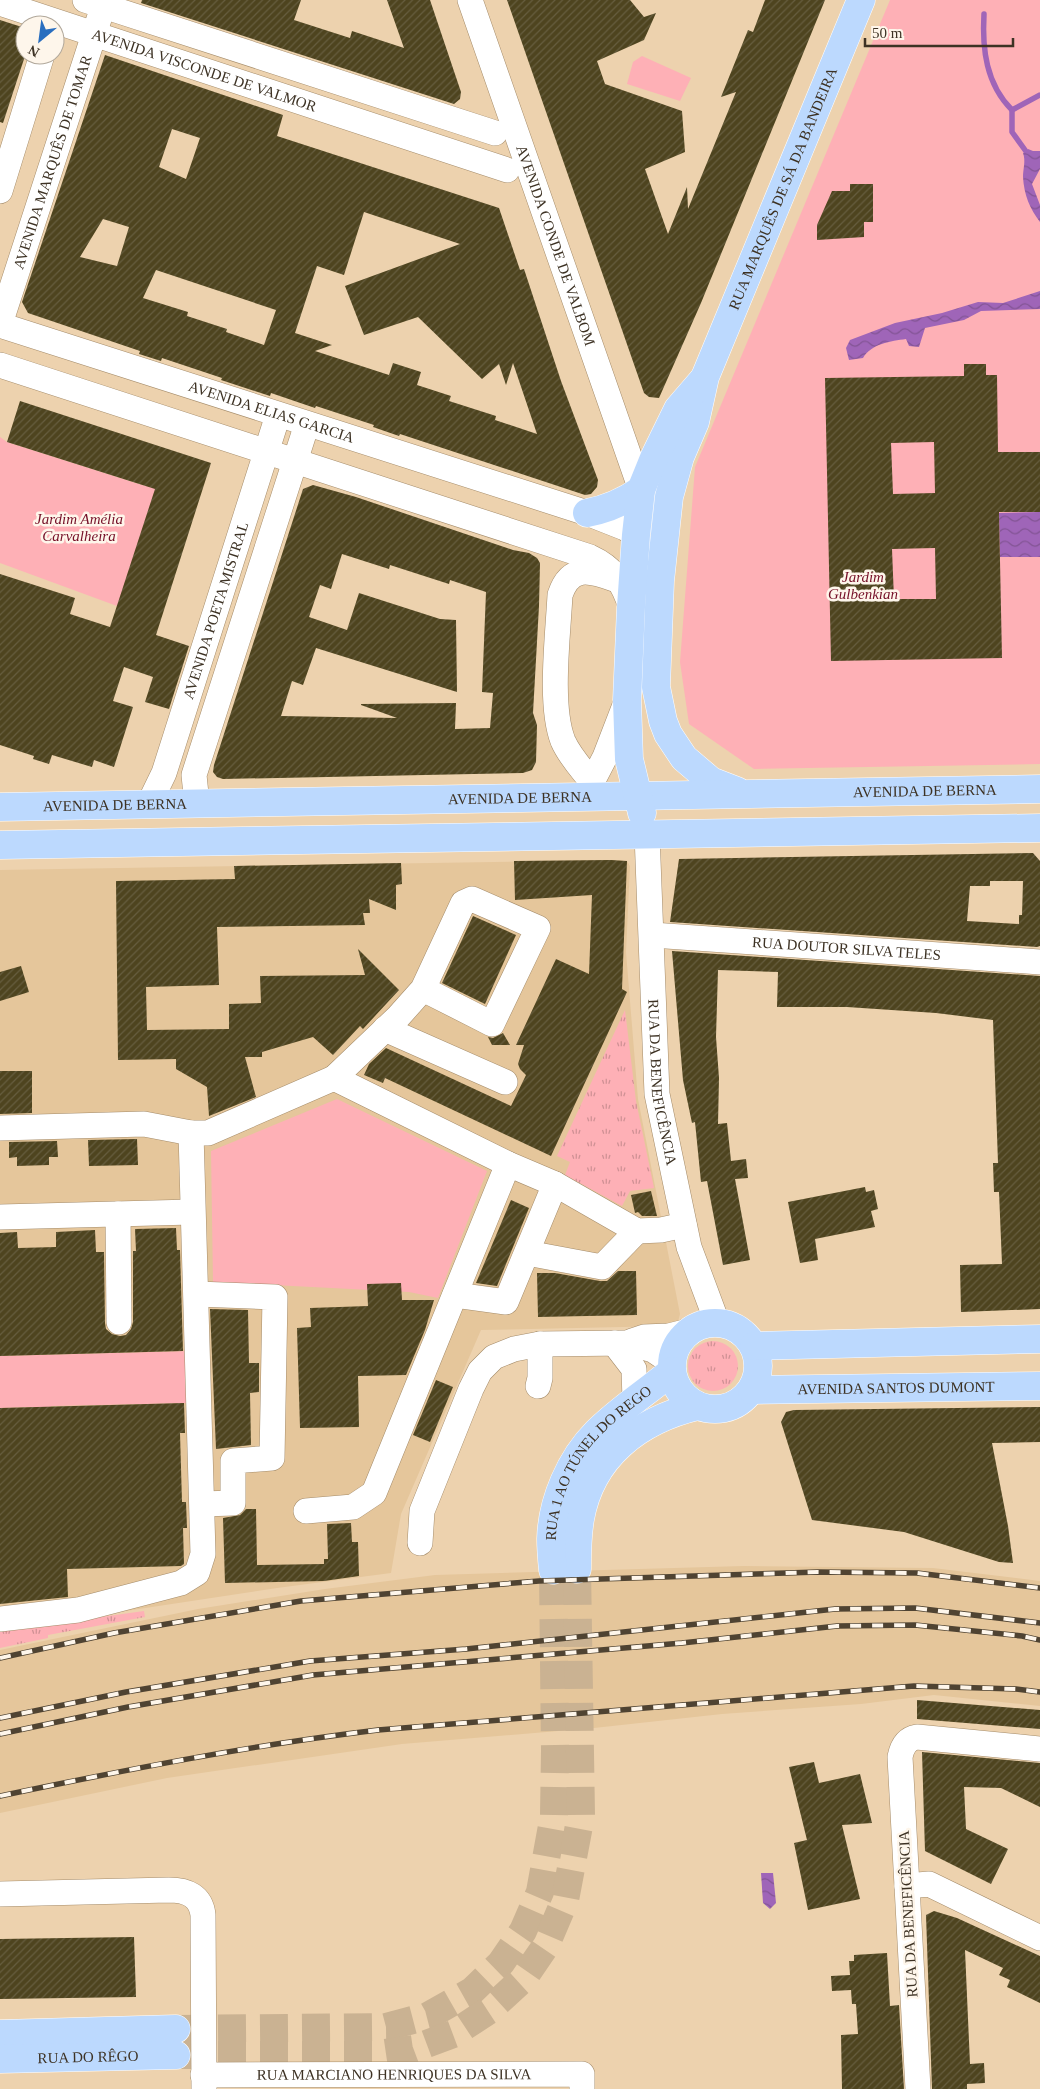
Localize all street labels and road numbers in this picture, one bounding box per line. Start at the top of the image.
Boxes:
street label: AVENIDA VISCONDE DE VALMOR [90,26,318,115]
street label: AVENIDA MARQUÊS DE TOMAR [9,52,95,272]
street label: RUA MARQUÊS DE SÁ DA BANDEIRA [726,65,840,312]
street label: AVENIDA CONDE DE VALBOM [513,143,598,348]
street label: AVENIDA ELIAS GARCIA [186,378,356,446]
street label: AVENIDA POETA MISTRAL [180,520,251,701]
street label: AVENIDA DE BERNA [853,782,997,800]
street label: AVENIDA DE BERNA [448,789,592,807]
street label: AVENIDA DE BERNA [43,796,187,814]
street label: RUA DOUTOR SILVA TELES [752,934,941,963]
street label: RUA DA BENEFICÊNCIA [645,999,680,1167]
street label: AVENIDA SANTOS DUMONT [797,1379,995,1397]
street label: RUA 1 AO TÚNEL DO REGO [543,1382,655,1541]
street label: RUA DA BENEFICÊNCIA [896,1830,920,1998]
street label: RUA DO RÊGO [37,2048,139,2066]
street label: RUA MARCIANO HENRIQUES DA SILVA [257,2066,531,2083]

